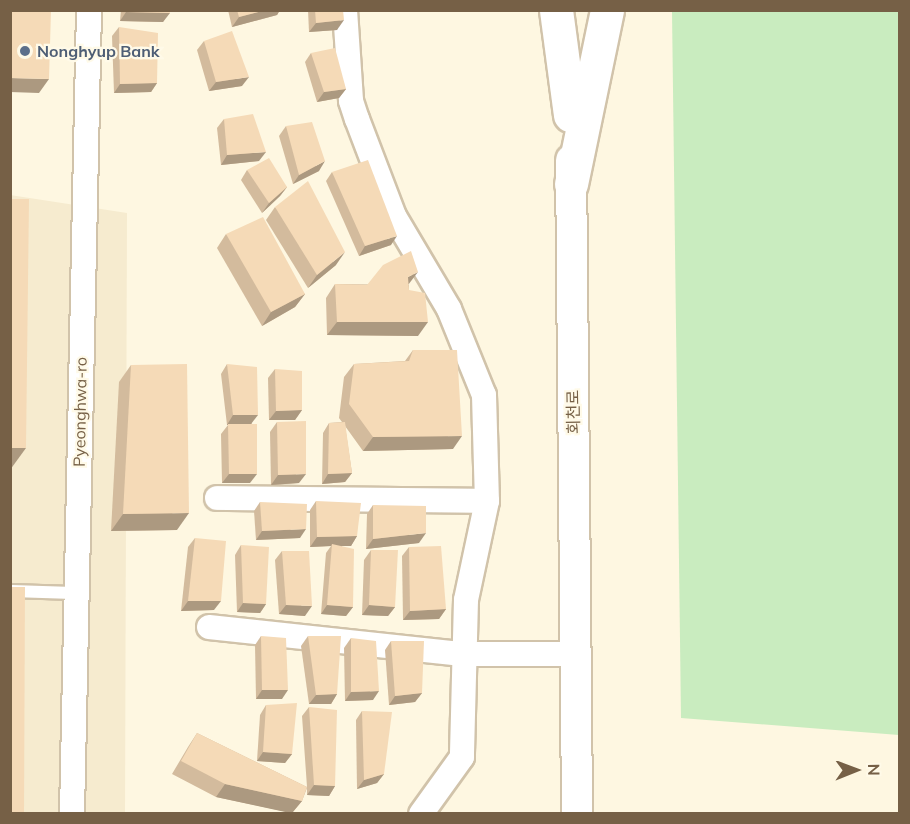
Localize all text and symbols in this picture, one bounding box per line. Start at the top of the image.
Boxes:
place label: Nonghyup Bank [37,41,160,61]
marker: Nonghyup Bank [18,44,32,58]
street label: Pyeonghwa-ro [69,357,91,467]
street label: 회천로 [563,390,583,434]
north arrow [826,740,886,800]
text: N [864,763,884,776]

